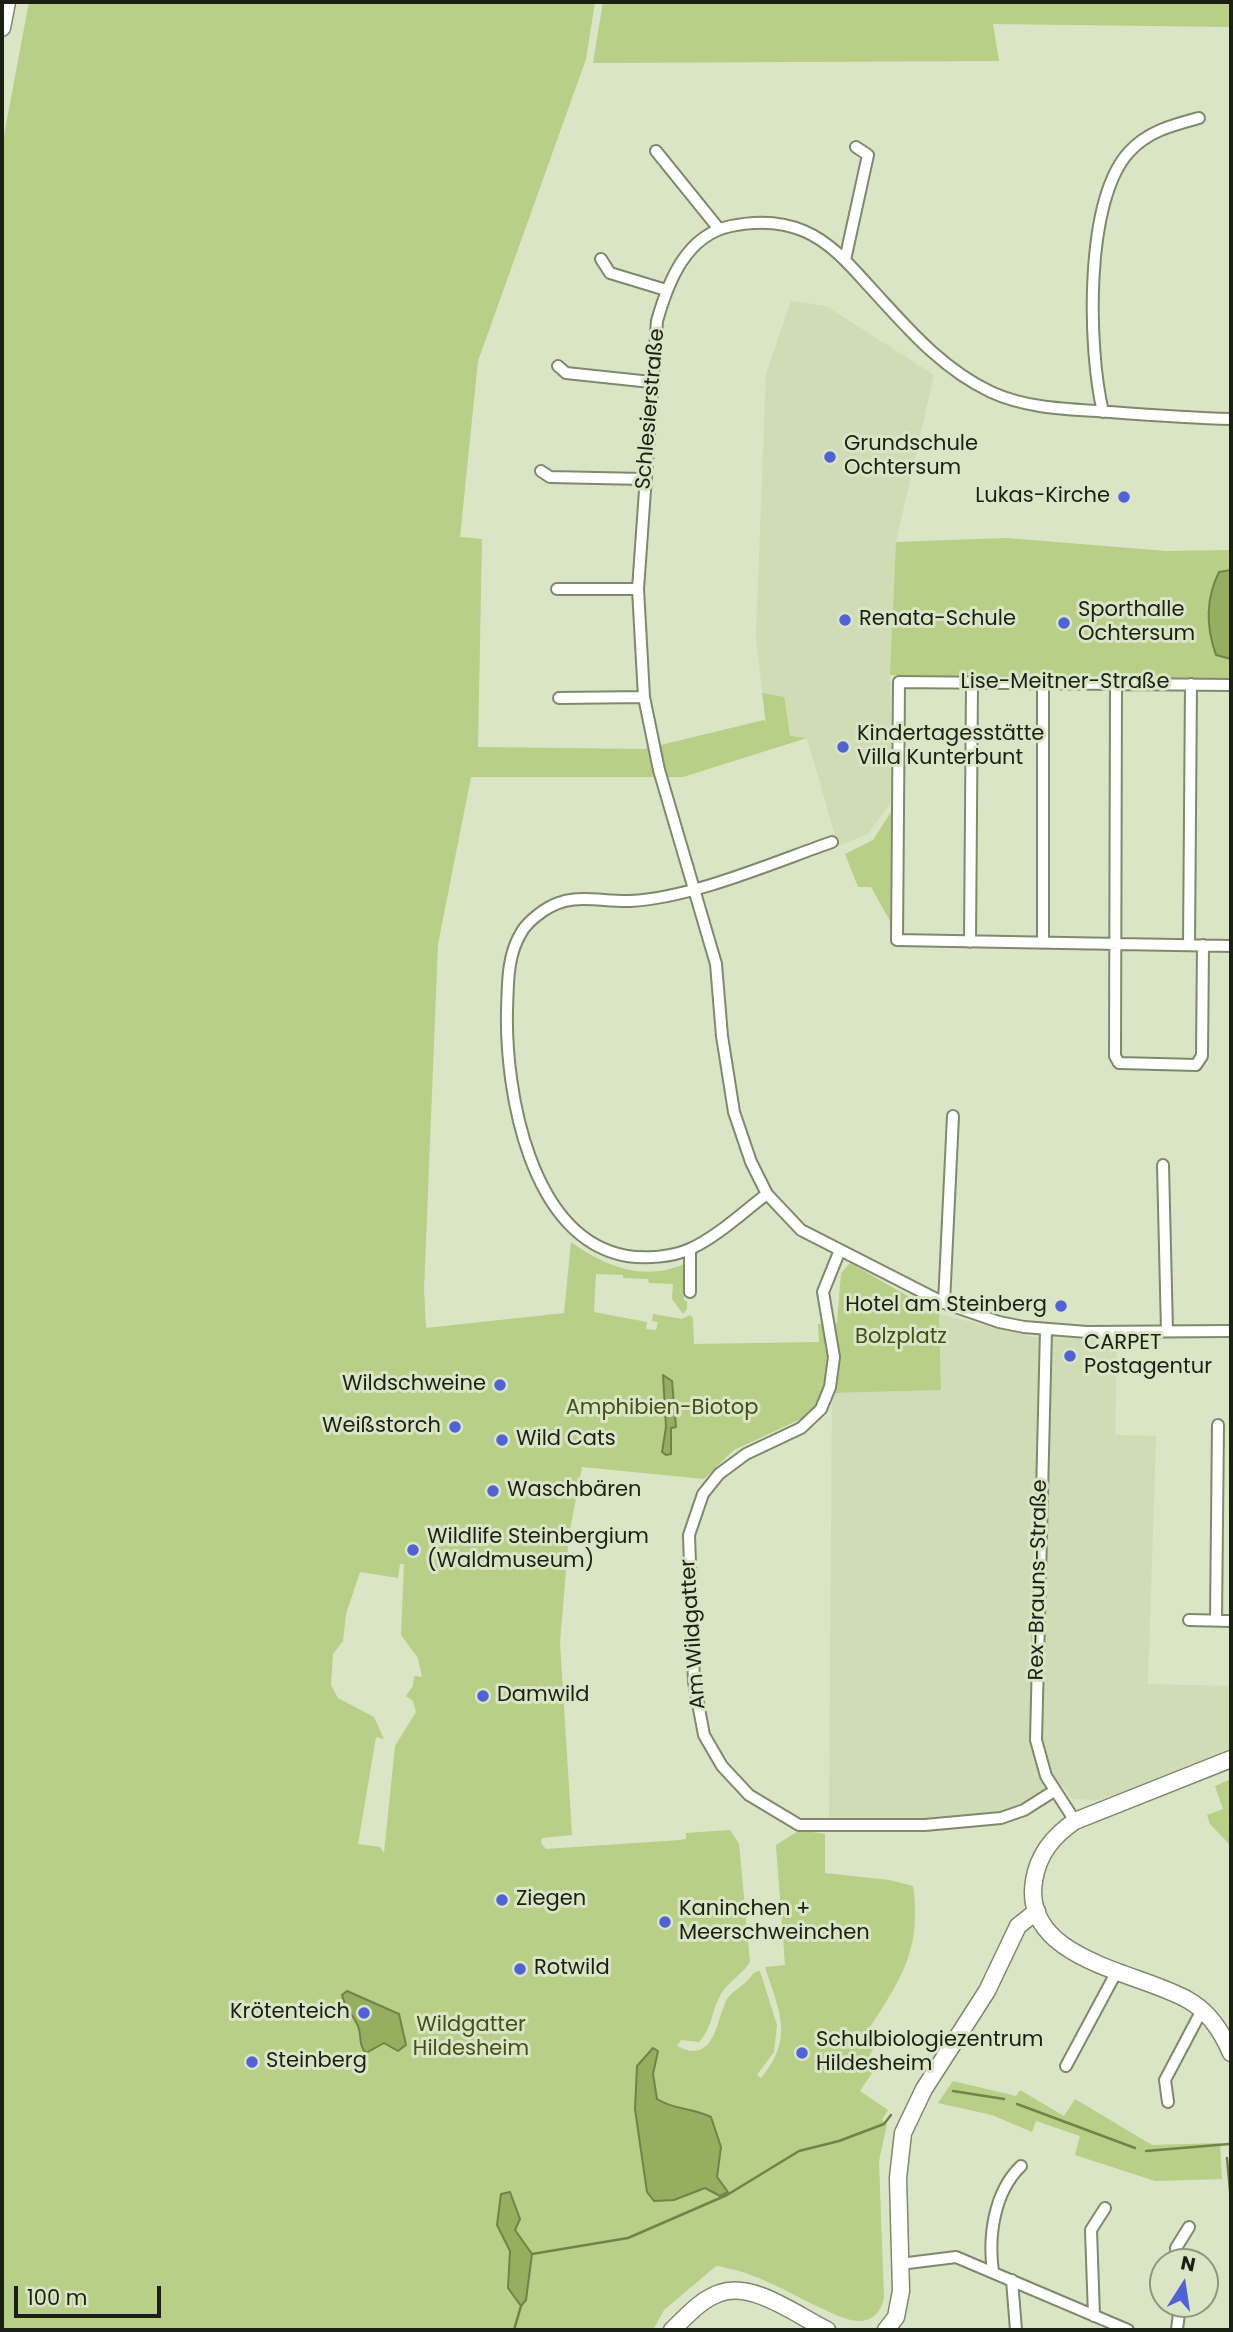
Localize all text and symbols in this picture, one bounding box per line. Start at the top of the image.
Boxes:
street label: Schlesierstraße [631,327,671,491]
place label: Grundschule Ochtersum [844,432,978,482]
marker: Grundschule Ochtersum [822,449,838,465]
place label: Lukas-Kirche [975,484,1110,510]
marker: Lukas-Kirche [1116,489,1132,505]
place label: Sporthalle Ochtersum [1078,598,1195,648]
place label: Renata-Schule [859,607,1016,633]
marker: Renata-Schule [837,612,853,628]
marker: Sporthalle Ochtersum [1056,615,1072,631]
street label: Lise-Meitner-Straße [961,670,1169,696]
place label: Kindertagesstätte Villa Kunterbunt [857,722,1044,772]
marker: Kindertagesstätte Villa Kunterbunt [835,739,851,755]
place label: Hotel am Steinberg [845,1293,1047,1319]
marker: Hotel am Steinberg [1053,1298,1069,1314]
park label: Bolzplatz [855,1325,947,1351]
place label: CARPET Postagentur [1084,1331,1212,1381]
marker: CARPET Postagentur [1062,1348,1078,1364]
place label: Wildschweine [342,1372,486,1398]
marker: Wildschweine [492,1377,508,1393]
park label: Amphibien-Biotop [566,1396,758,1422]
place label: Weißstorch [322,1414,441,1440]
marker: Weißstorch [447,1419,463,1435]
place label: Wild Cats [516,1427,616,1453]
marker: Wild Cats [494,1432,510,1448]
place label: Waschbären [507,1478,642,1504]
street label: Rex-Brauns-Straße [1025,1479,1053,1681]
marker: Waschbären [485,1483,501,1499]
place label: Wildlife Steinbergium (Waldmuseum) [427,1525,649,1575]
marker: Wildlife Steinbergium (Waldmuseum) [405,1542,421,1558]
street label: Am Wildgatter [676,1558,712,1710]
place label: Damwild [497,1683,589,1709]
marker: Damwild [475,1688,491,1704]
place label: Ziegen [516,1887,586,1913]
marker: Ziegen [494,1892,510,1908]
place label: Kaninchen + Meerschweinchen [679,1897,870,1947]
marker: Kaninchen + Meerschweinchen [657,1914,673,1930]
place label: Rotwild [534,1956,610,1982]
marker: Rotwild [512,1961,528,1977]
place label: Krötenteich [230,2000,350,2026]
marker: Krötenteich [356,2005,372,2021]
park label: Wildgatter Hildesheim [413,2013,529,2063]
place label: Schulbiologiezentrum Hildesheim [816,2028,1043,2078]
marker: Schulbiologiezentrum Hildesheim [794,2045,810,2061]
place label: Steinberg [266,2049,367,2075]
marker: Steinberg [244,2054,260,2070]
north arrow [1149,2248,1219,2318]
text: N [1178,2249,1198,2279]
scale bar [18,2272,164,2316]
text: 100 m [27,2283,87,2312]

